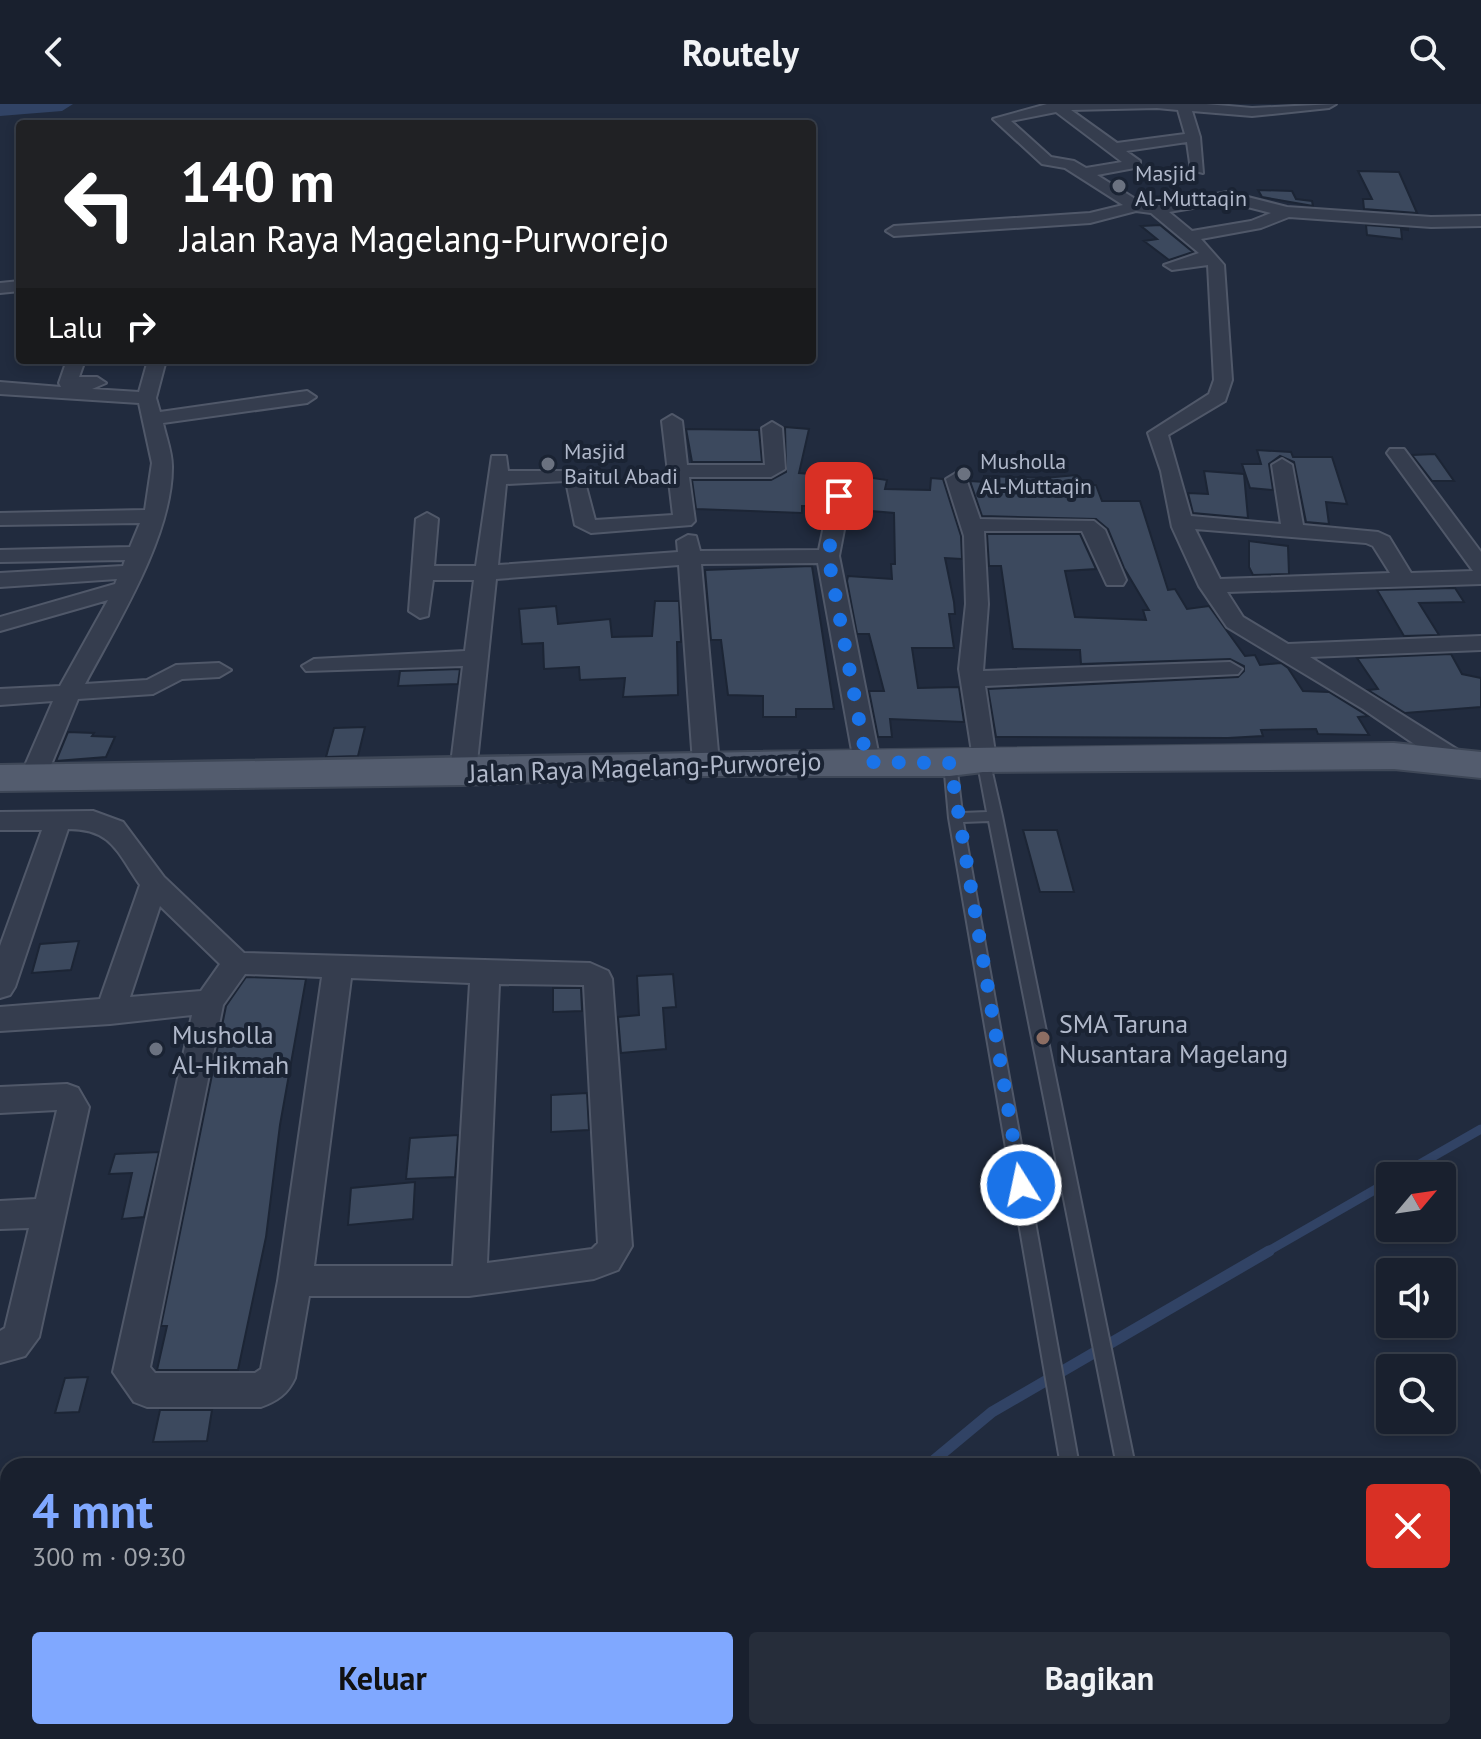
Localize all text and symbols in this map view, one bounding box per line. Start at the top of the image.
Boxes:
text: Routely [682,29,799,76]
icon: back [32,30,76,74]
icon: search [1405,30,1449,74]
text: 140 m [180,145,335,217]
icon: left [48,152,152,256]
place label: Masjid Al-Muttaqin [1135,159,1247,212]
marker: Masjid Al-Muttaqin [1110,177,1128,195]
text: Jalan Raya Magelang-Purworejo [180,215,669,262]
icon: right [119,304,163,348]
text: Lalu [48,307,103,346]
place label: Masjid Baitul Abadi [564,437,678,490]
place label: Musholla Al-Muttaqin [980,447,1092,500]
marker: Masjid Baitul Abadi [539,455,557,473]
pin [805,462,873,530]
marker: Musholla Al-Muttaqin [955,465,973,483]
icon: arrive [817,474,861,518]
street label: Jalan Raya Magelang-Purworejo [467,744,822,790]
place label: SMA Taruna Nusantara Magelang [1059,1007,1288,1070]
place label: Musholla Al-Hikmah [172,1018,289,1081]
marker: SMA Taruna Nusantara Magelang [1034,1029,1052,1047]
marker: Musholla Al-Hikmah [147,1040,165,1058]
position arrow [979,1143,1063,1227]
north arrow [1376,1162,1456,1242]
map controls [1376,1162,1456,1434]
button: sound [1376,1258,1456,1338]
button: search [1376,1354,1456,1434]
text: 4 mnt [32,1479,153,1541]
button: close [1366,1484,1450,1568]
text: 300 m · 09:30 [32,1540,186,1573]
button: Keluar [32,1632,733,1724]
button: Bagikan [749,1632,1450,1724]

